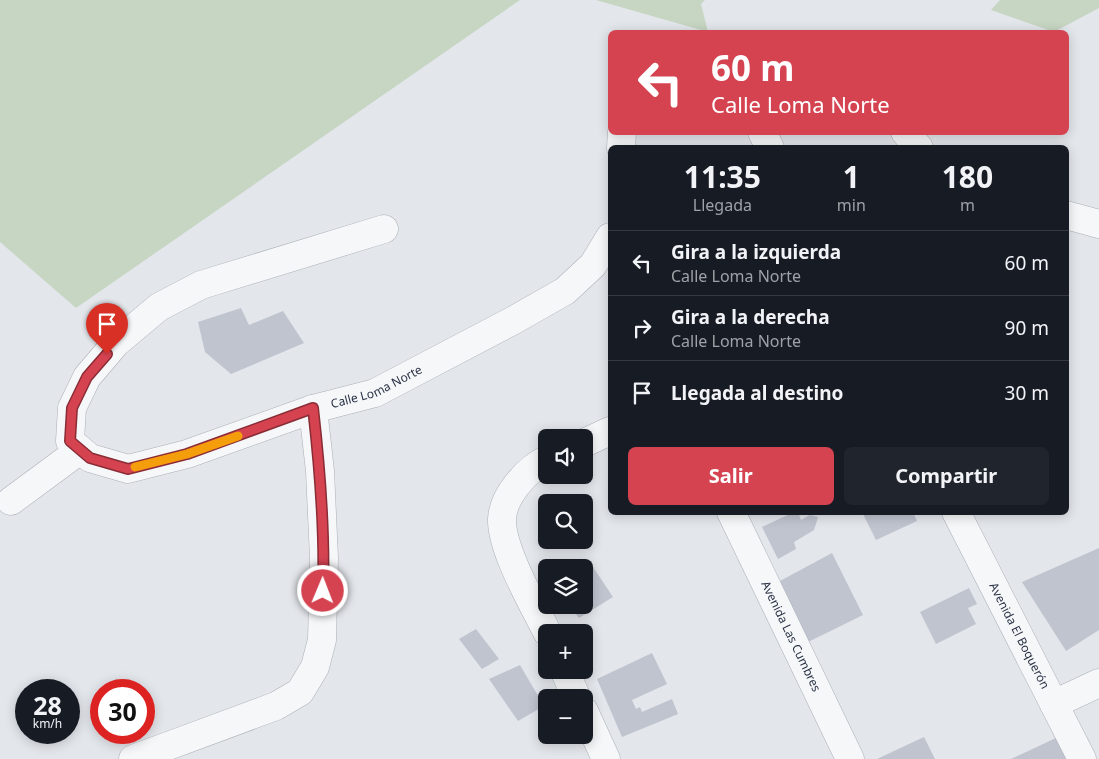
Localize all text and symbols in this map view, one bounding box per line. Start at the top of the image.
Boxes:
text: 60 m [711,44,794,91]
icon: left [628,50,693,115]
text: Calle Loma Norte [711,89,890,119]
text: 11:35 [684,156,761,197]
text: 1 [843,156,860,197]
text: 180 [942,156,993,197]
text: Llegada [693,194,752,216]
text: min [837,194,866,216]
text: m [960,194,975,216]
text: Gira a la izquierda [671,239,841,265]
icon: left [628,249,656,277]
text: 60 m [1005,250,1049,276]
text: Calle Loma Norte [671,265,801,287]
pin [86,303,128,354]
text: Gira a la derecha [671,304,830,330]
icon: arrive [93,310,121,338]
icon: right [628,314,656,342]
text: 90 m [1005,315,1049,341]
text: Calle Loma Norte [671,330,801,352]
street label: Calle Loma Norte [329,361,425,412]
icon: arrive [628,379,656,407]
text: Llegada al destino [671,380,843,406]
text: 30 m [1005,380,1049,406]
map controls [538,429,593,744]
button: sound [538,429,593,484]
button: Salir [628,447,834,505]
button: Compartir [844,447,1049,505]
button: search [538,494,593,549]
button: layers [538,559,593,614]
position arrow [296,564,348,616]
street label: Avenida Las Cumbres [757,578,825,695]
street label: Avenida El Boquerón [985,579,1054,692]
button: + [538,624,593,679]
speed limit sign: 30 [90,679,155,744]
text: 28 [33,688,62,722]
button: − [538,689,593,744]
text: km/h [33,715,62,732]

